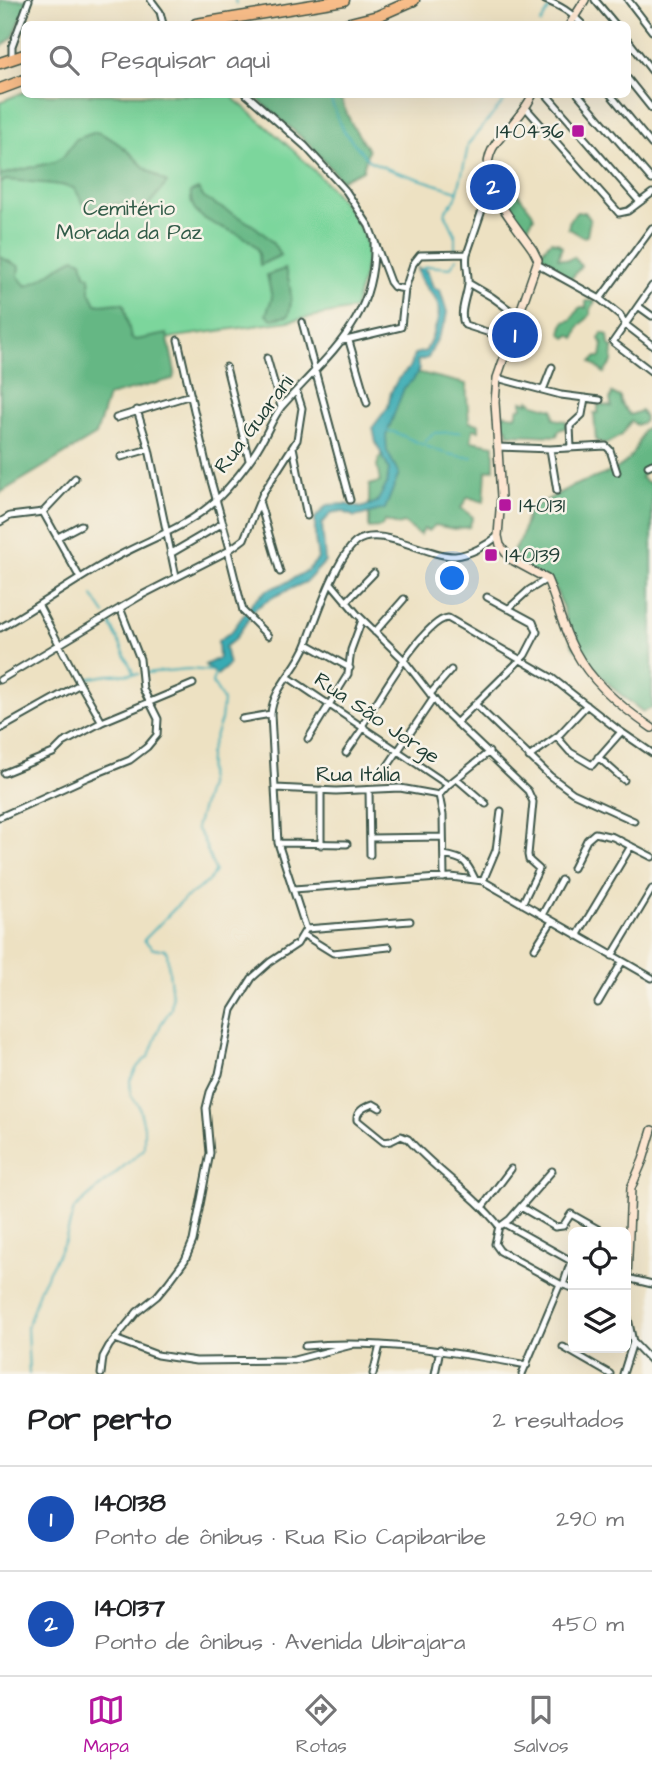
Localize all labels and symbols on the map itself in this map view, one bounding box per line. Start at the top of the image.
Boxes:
place label: 140436 [496,117,564,146]
marker: 140436 [570,123,586,139]
pin: 2 [470,161,516,213]
park label: Cemitério Morada da Paz [56,194,202,247]
pin: 1 [492,309,538,361]
street label: Rua Guarani [207,369,301,479]
place label: 140131 [519,491,566,520]
marker: 140131 [497,497,513,513]
place label: 140139 [505,541,561,570]
marker: 140139 [483,547,499,563]
your location [435,561,469,595]
street label: Rua São Jorge [307,665,446,772]
street label: Rua Itália [316,760,400,789]

